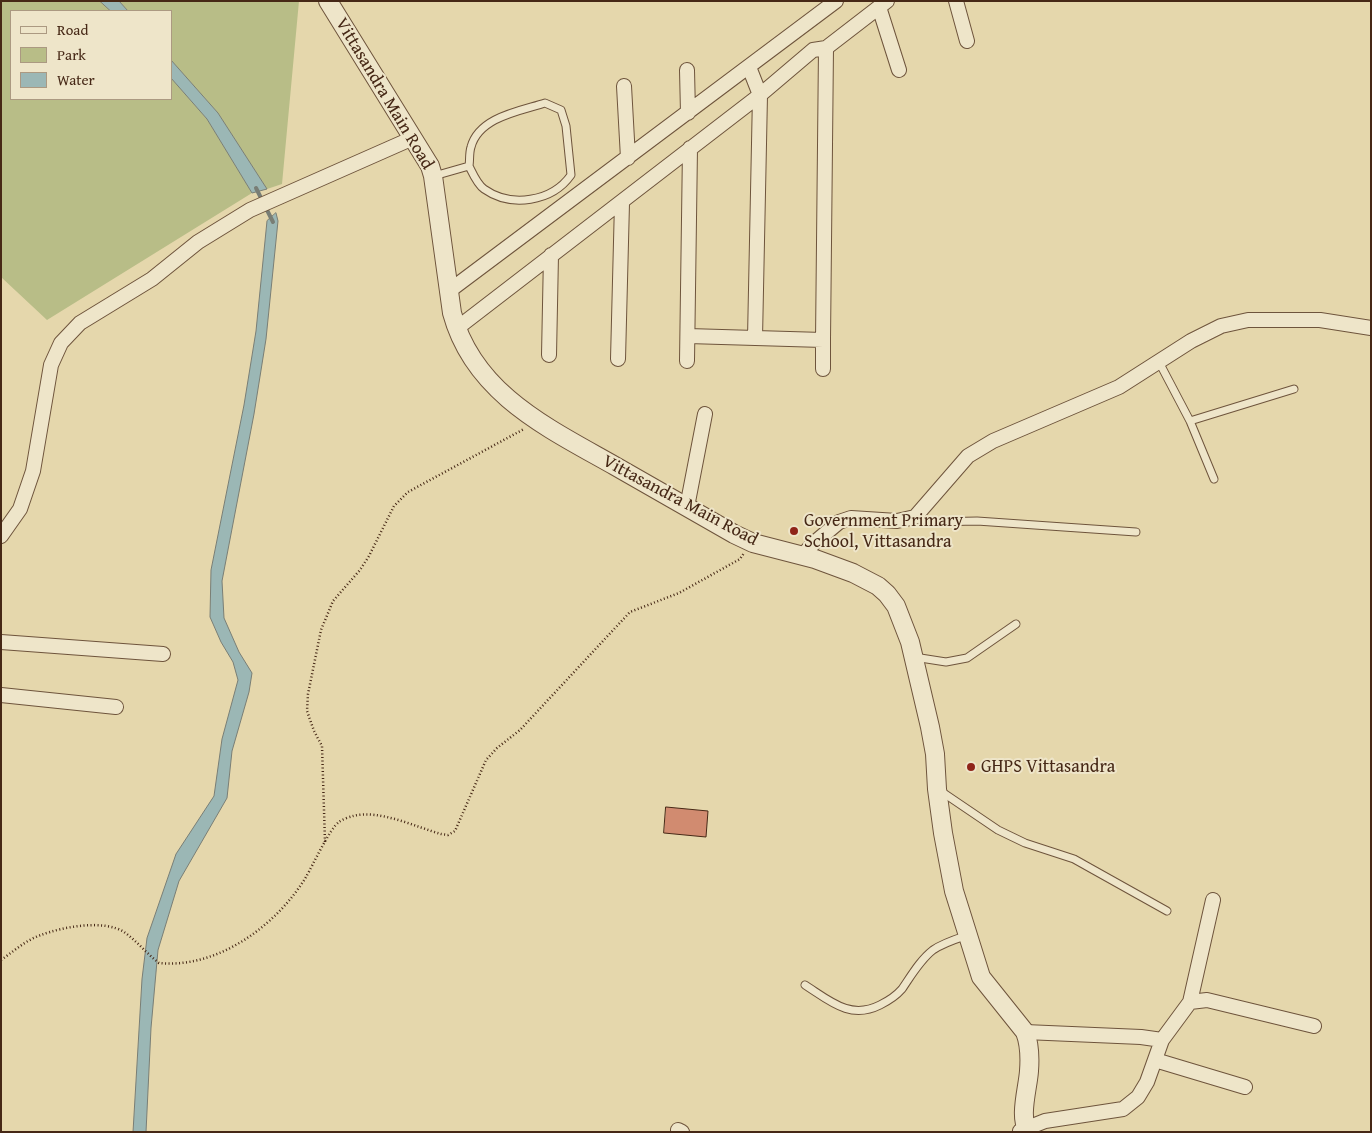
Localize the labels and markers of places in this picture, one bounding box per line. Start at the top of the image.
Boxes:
place label: Government Primary School, Vittasandra [804,510,963,552]
marker: Government Primary School, Vittasandra [788,525,800,537]
place label: GHPS Vittasandra [981,756,1115,778]
marker: GHPS Vittasandra [965,761,977,773]

